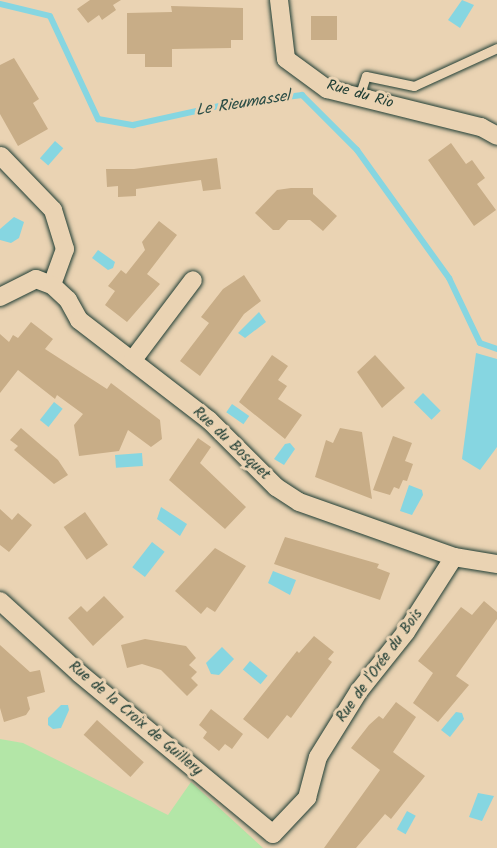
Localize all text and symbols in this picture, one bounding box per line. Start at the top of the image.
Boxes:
street label: Rue du Rio [325,77,395,113]
water label: Le Rieumassel [194,87,292,121]
street label: Rue du Bosquet [189,404,273,484]
street label: Rue de l'Orée du Bois [333,606,427,726]
street label: Rue de la Croix de Guillery [65,658,205,780]

